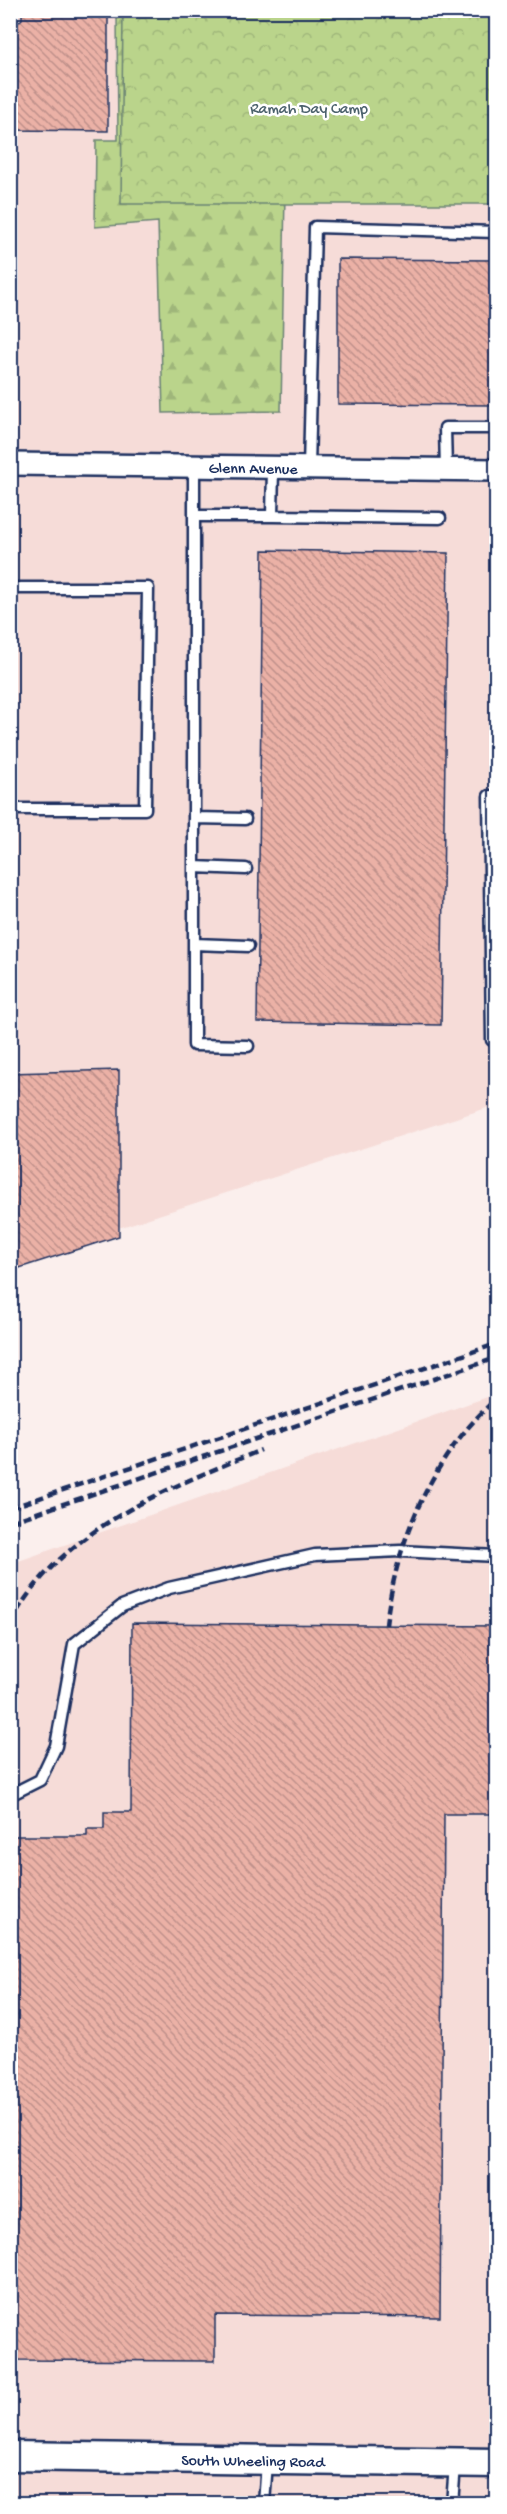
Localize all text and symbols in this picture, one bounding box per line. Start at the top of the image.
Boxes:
park label: Ramah Day Camp [250,101,368,120]
street label: Glenn Avenue [208,460,298,481]
street label: South Wheeling Road [181,2452,326,2474]

